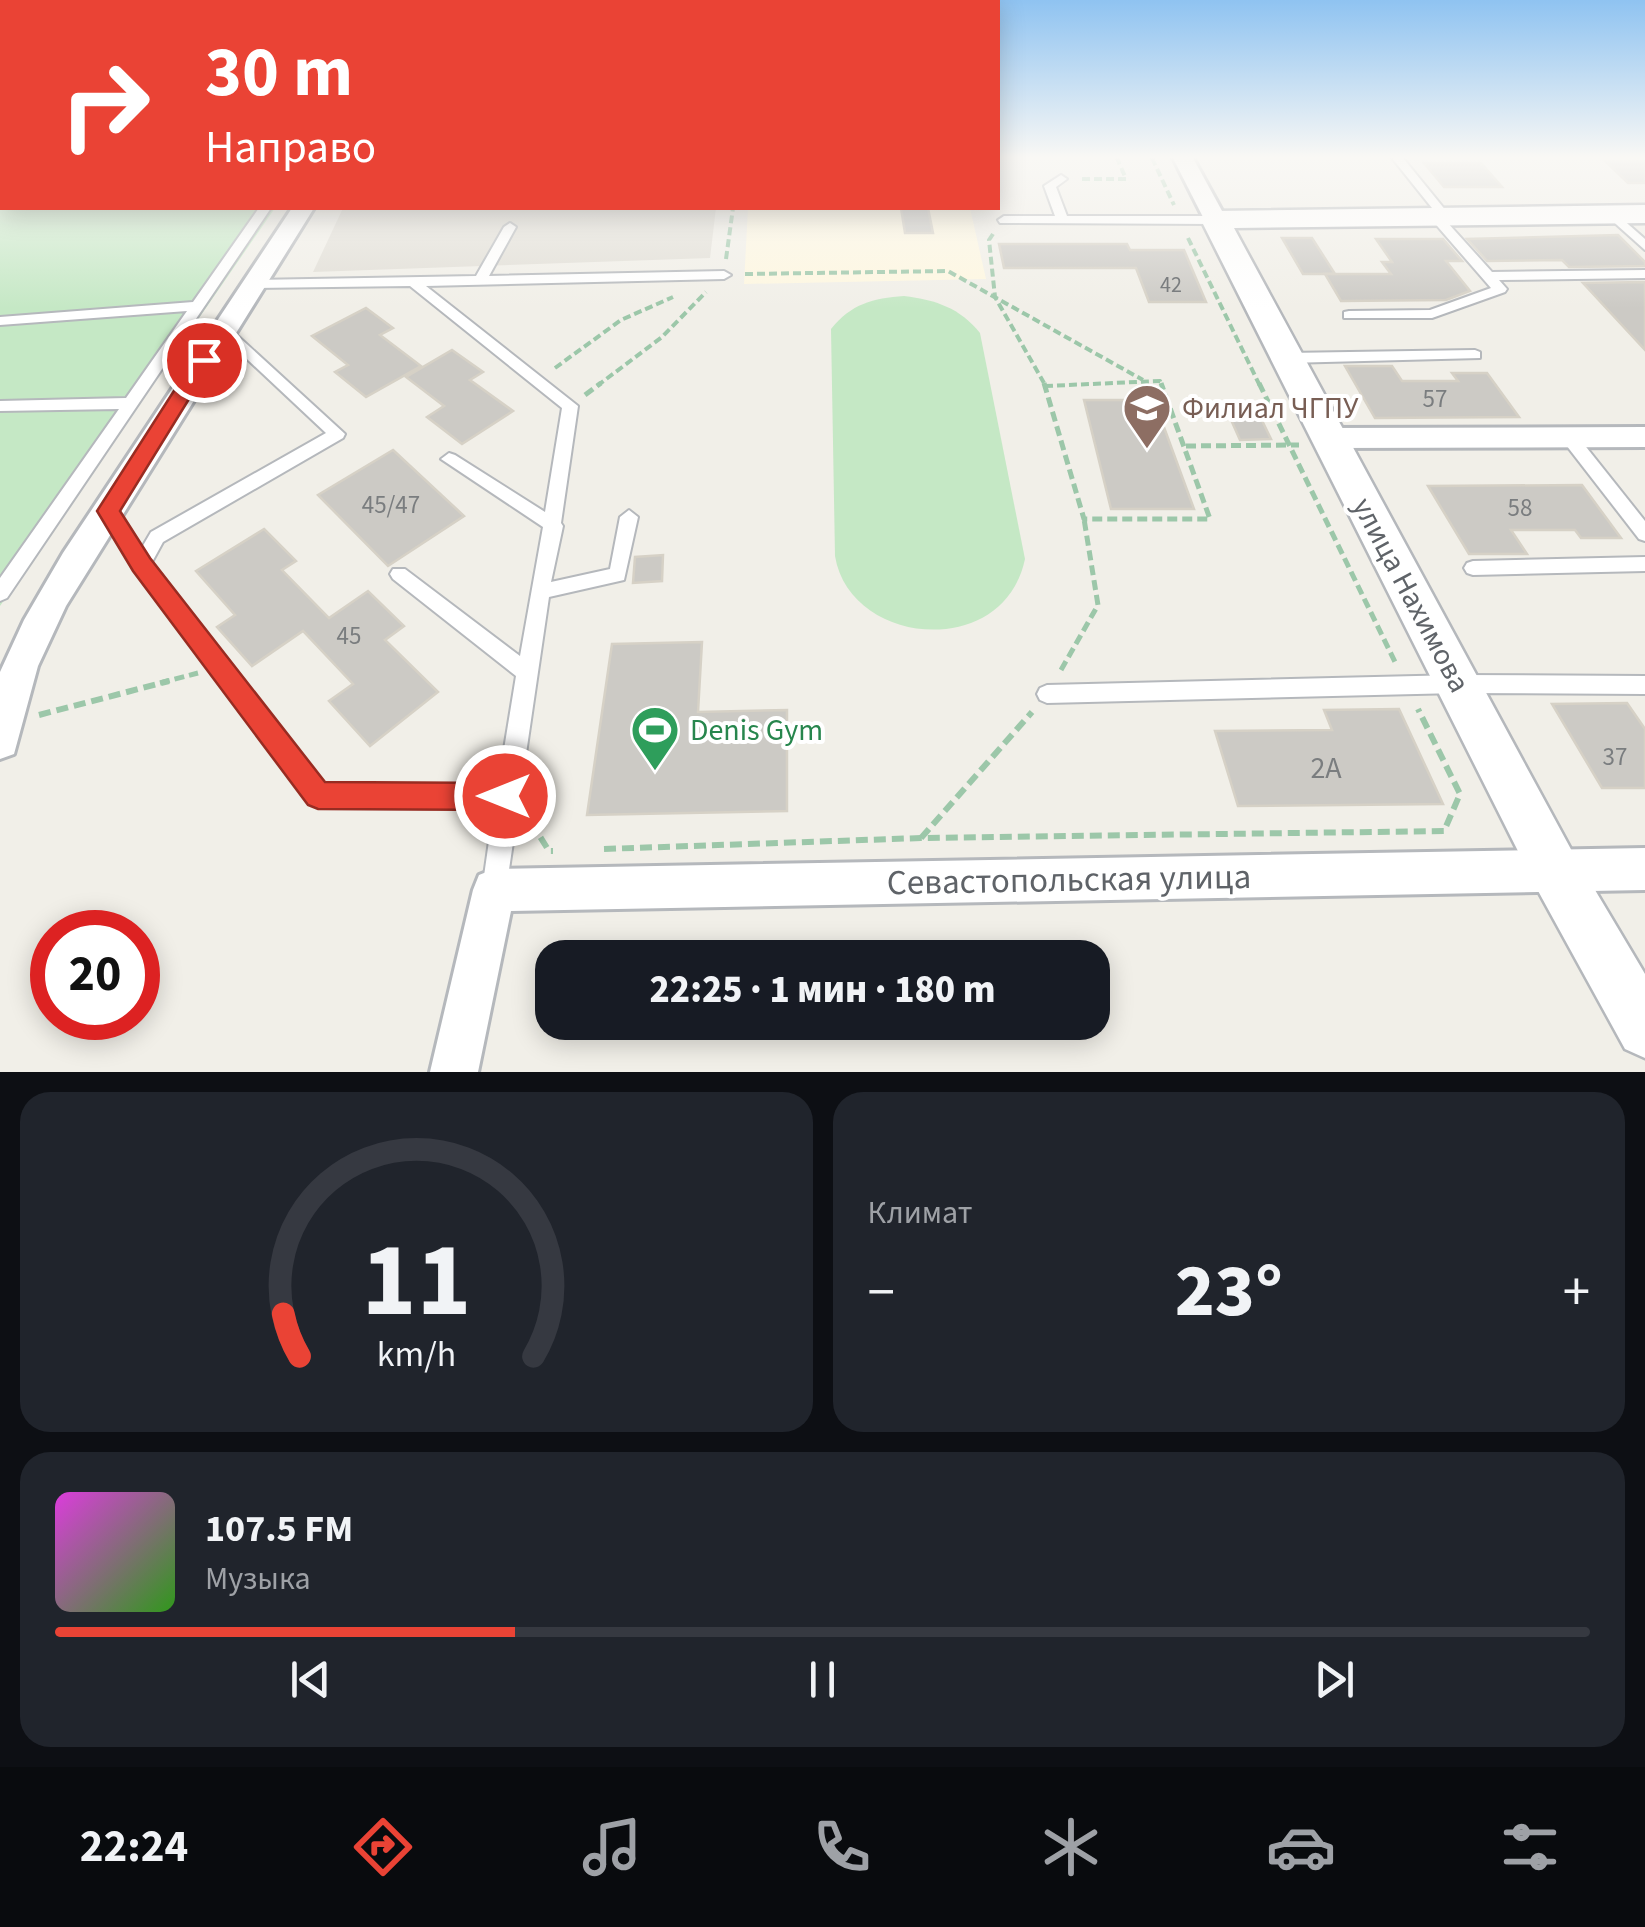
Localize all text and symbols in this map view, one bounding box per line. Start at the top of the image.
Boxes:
text: 30 m [205,23,353,123]
icon: right [40,40,170,170]
text: Направо [205,116,376,180]
house number: 42 [1160,269,1182,301]
pin [162,318,247,403]
icon: arrive [177,333,232,388]
house number: 57 [1423,381,1447,417]
school or university icon: Филиал ЧГПУ [1121,382,1173,450]
place label: Филиал ЧГПУ [1182,387,1359,430]
house number: 45/47 [362,487,420,523]
street label: улица Нахимова [1341,490,1481,700]
house number: 58 [1508,490,1532,526]
house number: 45 [337,618,361,654]
sports icon: Denis Gym [629,704,681,772]
place label: Denis Gym [690,709,823,752]
house number: 37 [1603,739,1627,775]
position arrow [453,744,557,848]
house number: 2А [1310,747,1342,790]
street label: Севастопольская улица [886,852,1252,908]
speed limit sign: 20 [30,910,160,1040]
text: 22:25 · 1 мин · 180 m [650,963,995,1017]
text: Климат [868,1190,972,1236]
text: 11 [361,1208,471,1356]
text: 23° [1175,1238,1283,1345]
text: − [868,1254,895,1332]
text: + [1563,1254,1590,1332]
text: km/h [377,1329,456,1380]
text: 107.5 FM [205,1502,353,1556]
text: Музыка [205,1556,311,1602]
icon: previous [283,1652,338,1707]
icon: pause [795,1652,850,1707]
icon: next [1307,1652,1362,1707]
icon: directions [348,1812,418,1882]
icon: music [577,1812,647,1882]
icon: phone [807,1812,877,1882]
icon: climate [1036,1812,1106,1882]
icon: car [1266,1812,1336,1882]
icon: filters [1495,1812,1565,1882]
text: 22:24 [80,1815,188,1879]

